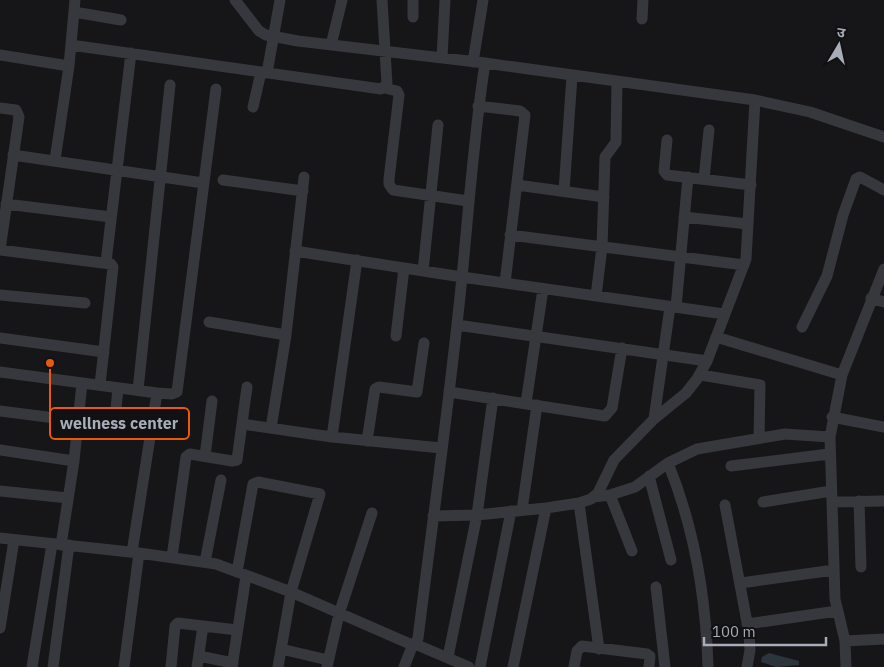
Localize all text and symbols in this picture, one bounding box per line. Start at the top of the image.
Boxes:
north arrow [814,20,864,70]
text: उ [836,23,847,42]
callout: wellness center [50,408,189,439]
text: wellness center [60,413,179,433]
scale bar [704,614,826,646]
text: 100 m [712,622,756,641]

